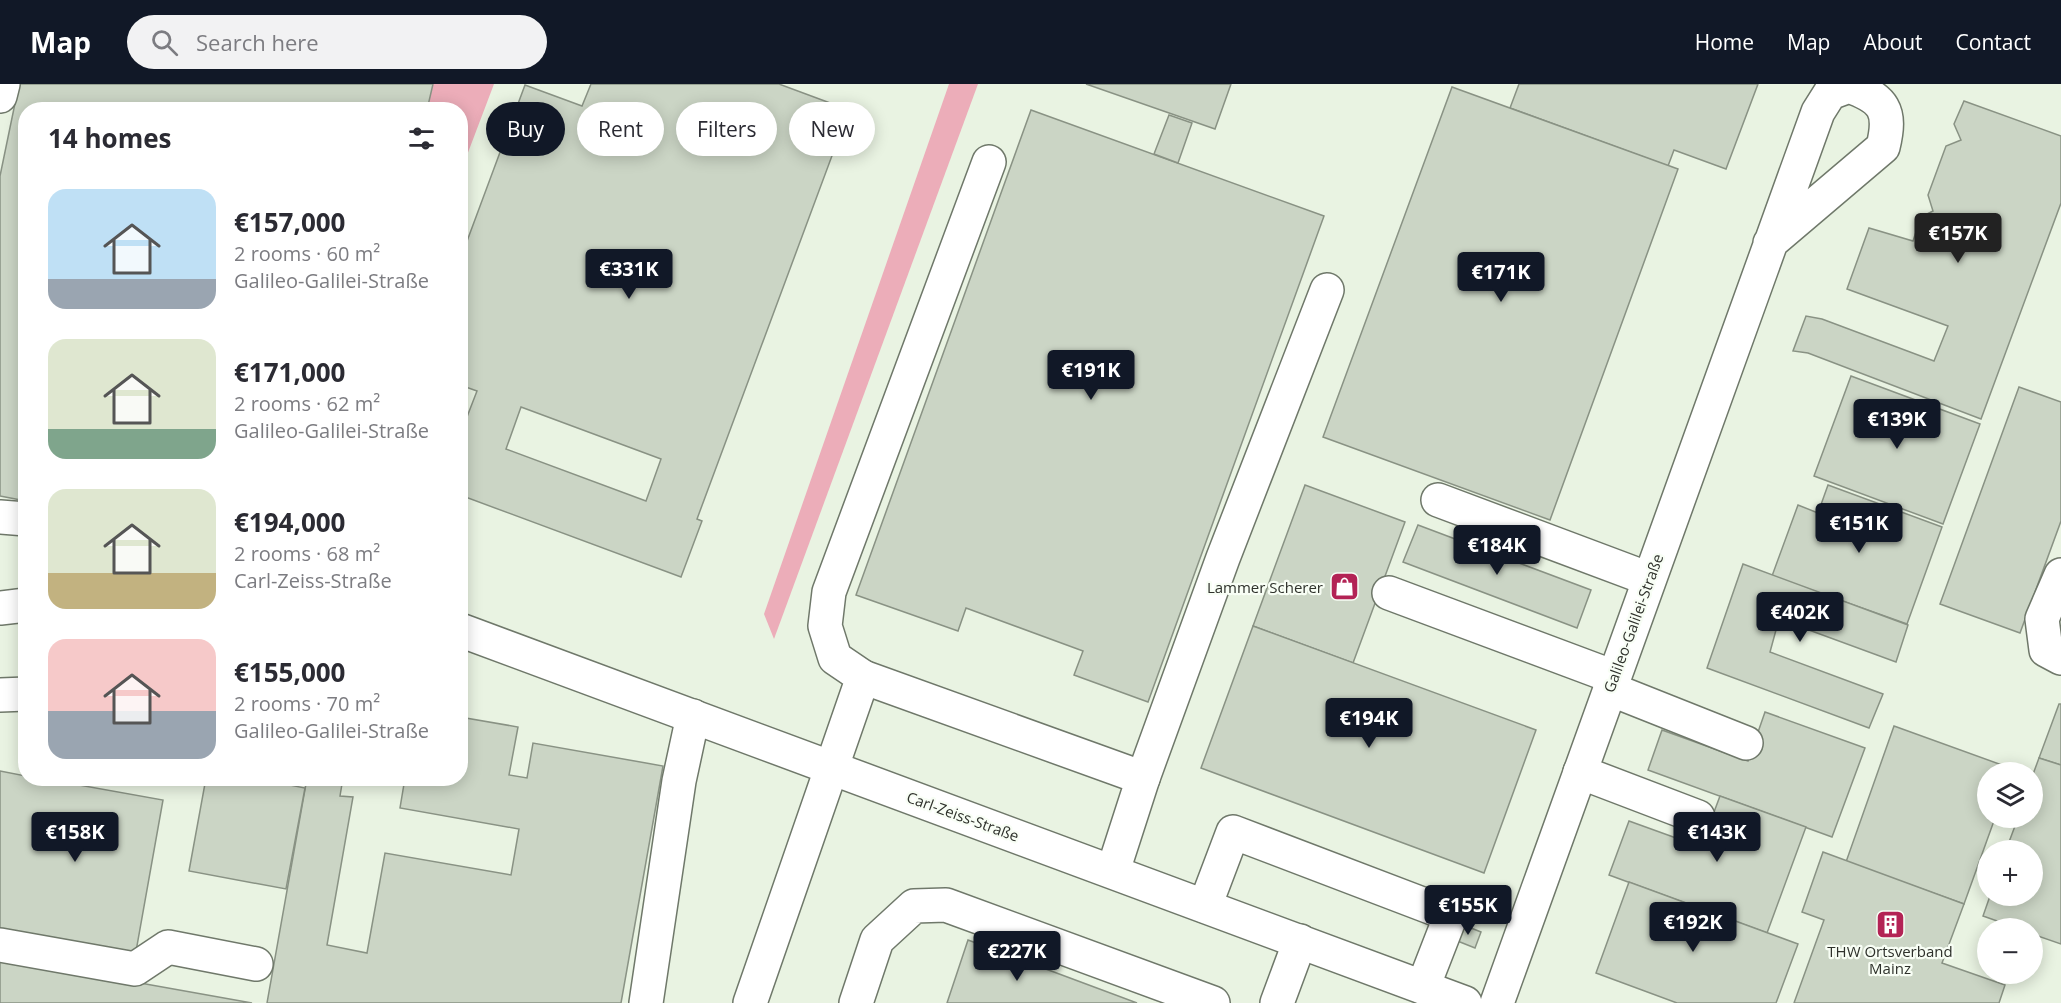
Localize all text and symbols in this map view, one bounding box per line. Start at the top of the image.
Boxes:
search box [127,15,547,69]
text: Map [30,23,91,61]
icon: search [148,26,181,59]
text: Search here [196,27,319,57]
text: Home [1695,28,1754,56]
text: Map [1787,28,1830,56]
text: About [1863,28,1923,56]
text: Contact [1956,28,2031,56]
chip: Buy [486,102,565,156]
chip: Rent [577,102,664,156]
chip: Filters [676,102,777,156]
chip: New [789,102,875,156]
text: 14 homes [48,120,172,156]
icon: filters [405,122,438,155]
text: €157,000 [234,204,345,240]
icon: home [96,213,168,285]
pin: €157K [1916,213,2000,264]
text: €157K [1928,219,1988,246]
text: 2 rooms · 60 m² [234,240,380,267]
pin: €331K [587,249,671,300]
pin: €171K [1459,252,1543,303]
text: €331K [599,255,659,282]
text: €171K [1471,258,1531,285]
text: Galileo-Galilei-Straße [234,267,429,294]
pin: €191K [1049,350,1133,401]
text: €171,000 [234,354,345,390]
text: €191K [1061,356,1121,383]
icon: home [96,363,168,435]
text: 2 rooms · 62 m² [234,390,380,417]
pin: €139K [1855,399,1939,450]
text: €139K [1867,405,1927,432]
text: Galileo-Galilei-Straße [234,417,429,444]
pin: €151K [1817,503,1901,554]
text: €194,000 [234,504,345,540]
text: €151K [1829,509,1889,536]
icon: home [96,513,168,585]
pin: €184K [1455,525,1539,576]
text: €184K [1467,531,1527,558]
text: 2 rooms · 68 m² [234,540,380,567]
street label: Galileo-Galilei-Straße [1599,551,1667,695]
text: Carl-Zeiss-Straße [234,567,392,594]
shop icon: Lammer Scherer [1328,571,1360,603]
place label: Lammer Scherer [1207,577,1323,597]
pin: €402K [1758,592,1842,643]
text: €402K [1770,598,1830,625]
text: €155,000 [234,654,345,690]
icon: home [96,663,168,735]
text: 2 rooms · 70 m² [234,690,380,717]
pin: €194K [1327,698,1411,749]
text: €194K [1339,704,1399,731]
text: Galileo-Galilei-Straße [234,717,429,744]
map controls [1977,762,2043,984]
button: layers [1977,762,2043,828]
street label: Carl-Zeiss-Straße [904,786,1022,846]
pin: €158K [33,812,117,863]
pin: €143K [1675,812,1759,863]
text: €158K [45,818,105,845]
text: €143K [1687,818,1747,845]
button: + [1977,840,2043,906]
pin: €155K [1426,885,1510,936]
text: €155K [1438,891,1498,918]
pin: €192K [1651,902,1735,953]
text: €192K [1663,908,1723,935]
building icon: THW Ortsverband Mainz [1874,908,1906,940]
button: − [1977,918,2043,984]
pin: €227K [975,931,1059,982]
text: €227K [987,937,1047,964]
place label: THW Ortsverband Mainz [1827,941,1953,978]

